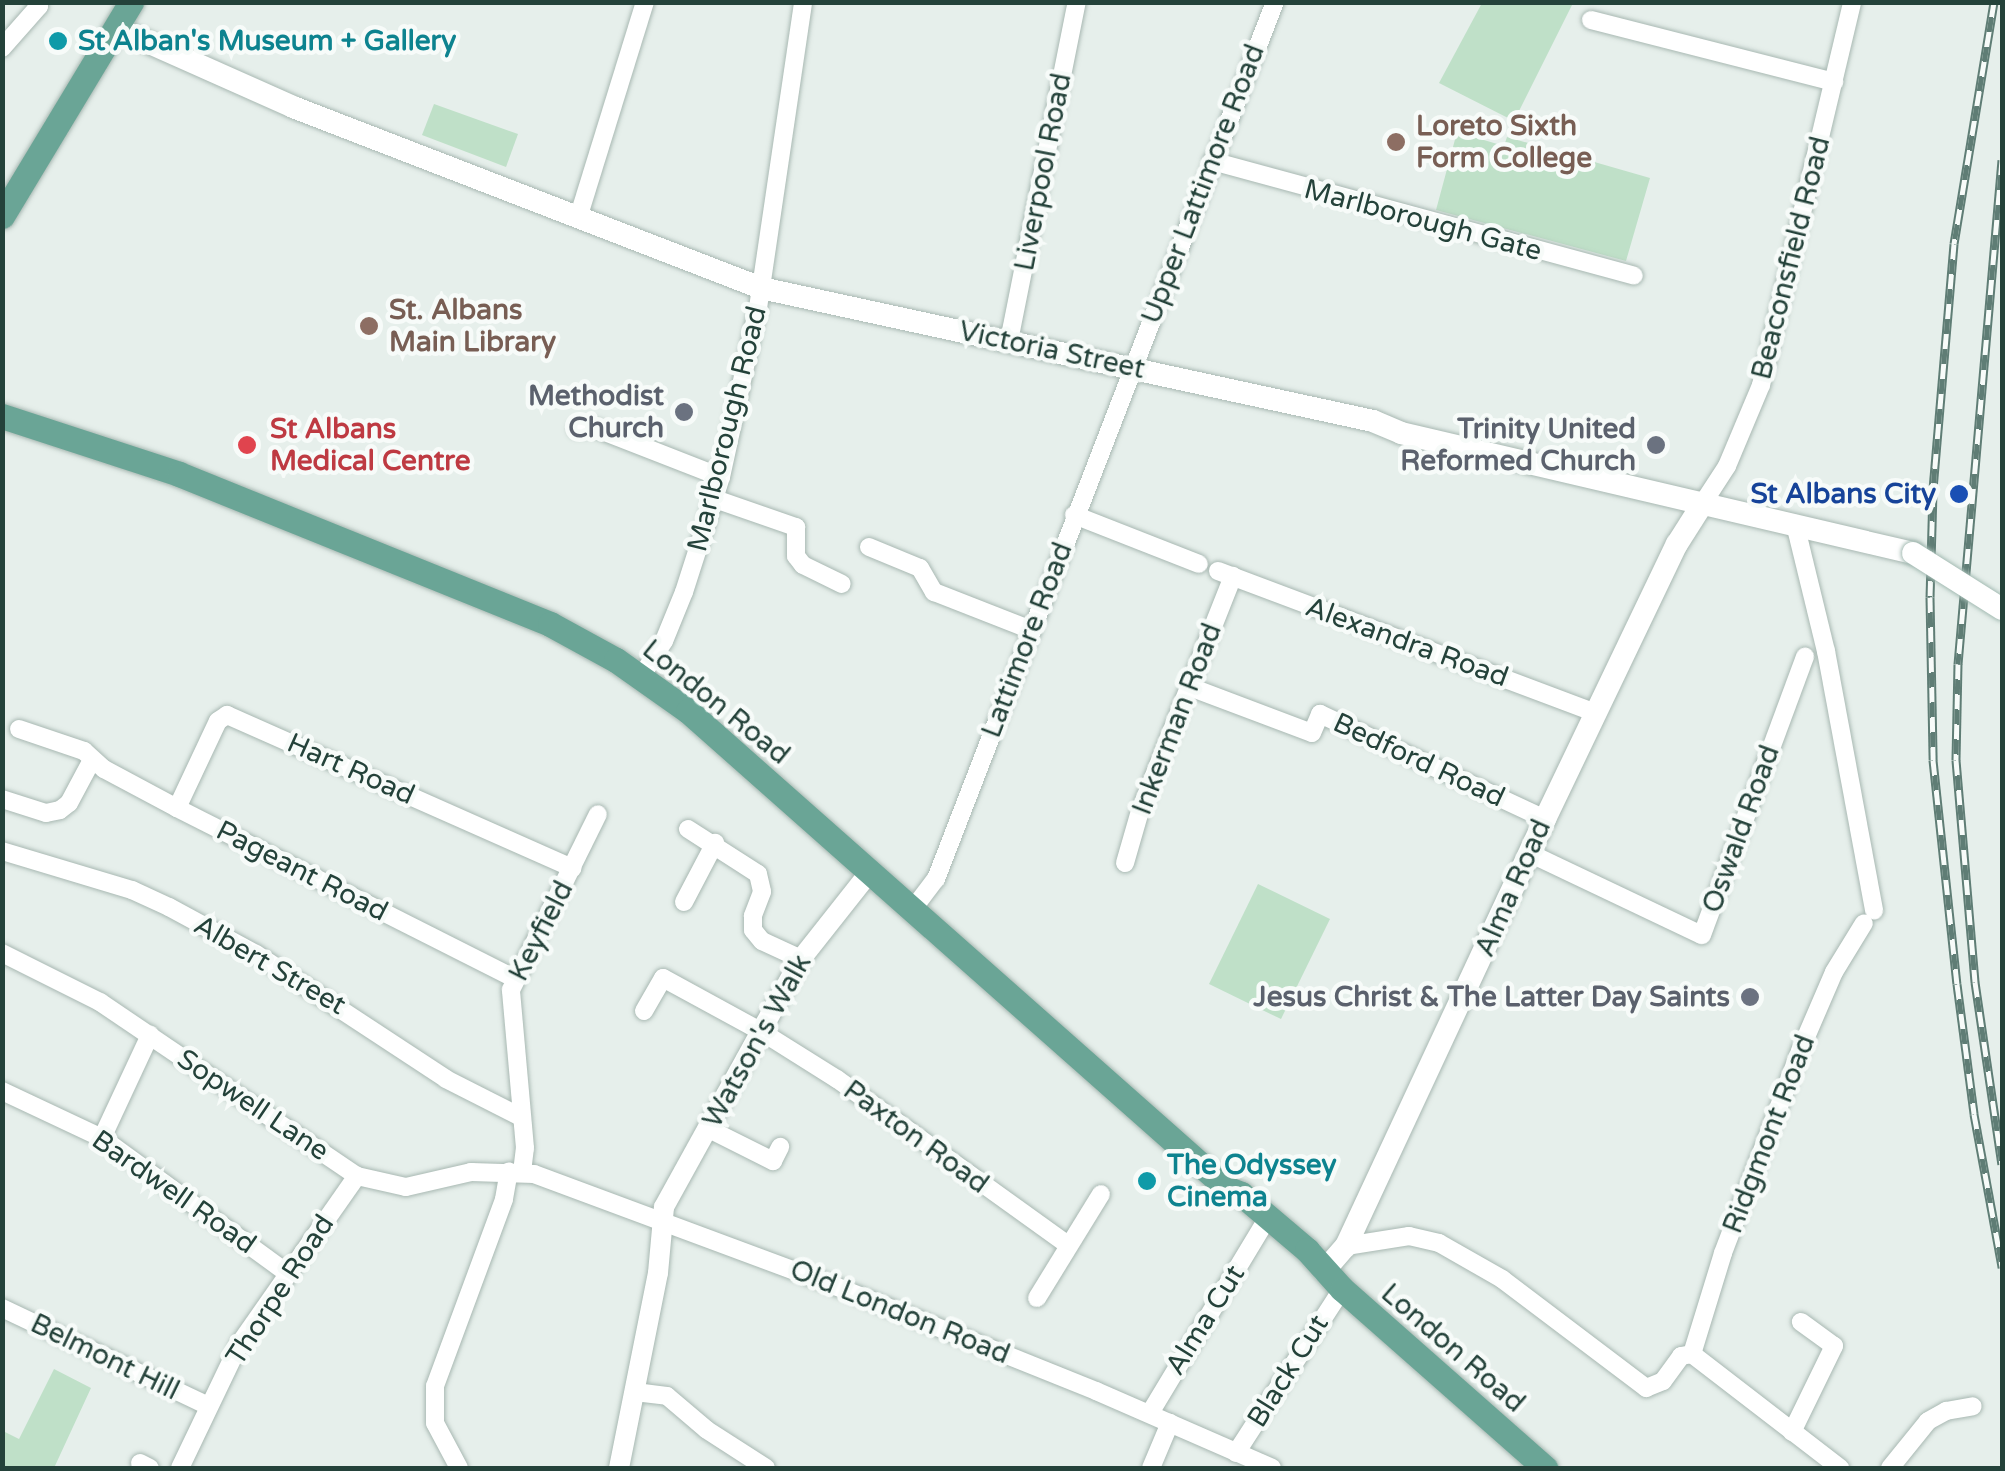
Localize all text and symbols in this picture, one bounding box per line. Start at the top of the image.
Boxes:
place label: St Alban's Museum + Gallery [78,24,456,58]
marker: St Alban's Museum + Gallery [47,30,69,52]
street label: Upper Lattimore Road [1134,40,1272,328]
street label: Liverpool Road [1007,70,1079,274]
place label: Loreto Sixth Form College [1416,109,1592,175]
marker: Loreto Sixth Form College [1385,131,1407,153]
street label: Beaconsfield Road [1745,133,1837,383]
street label: Marlborough Gate [1301,172,1545,268]
place label: St. Albans Main Library [389,293,556,359]
street label: Marlborough Road [680,303,774,555]
street label: Victoria Street [956,314,1148,386]
marker: St. Albans Main Library [358,315,380,337]
place label: Methodist Church [528,379,664,445]
marker: Methodist Church [673,401,695,423]
place label: St Albans Medical Centre [270,412,470,478]
place label: Trinity United Reformed Church [1400,412,1636,478]
marker: St Albans Medical Centre [234,432,260,458]
marker: Trinity United Reformed Church [1645,434,1667,456]
place label: St Albans City [1751,477,1936,511]
marker: St Albans City [1946,481,1972,507]
street label: Lattimore Road [974,538,1080,742]
street label: Alexandra Road [1301,590,1513,694]
street label: Inkerman Road [1125,618,1229,820]
street label: London Road [636,632,796,772]
street label: Bedford Road [1328,706,1510,814]
street label: Hart Road [282,726,420,812]
street label: Oswald Road [1695,741,1787,917]
street label: Pageant Road [211,813,393,929]
street label: Alma Road [1468,814,1558,962]
street label: Keyfield [502,875,580,987]
street label: Albert Street [188,908,352,1022]
street label: Watson's Walk [696,949,818,1133]
place label: Jesus Christ & The Latter Day Saints [1254,980,1730,1014]
marker: Jesus Christ & The Latter Day Saints [1739,986,1761,1008]
street label: Ridgmont Road [1716,1030,1822,1238]
street label: Sopwell Lane [171,1042,335,1168]
street label: Paxton Road [837,1073,995,1201]
street label: Bardwell Road [86,1123,262,1261]
place label: The Odyssey Cinema [1167,1148,1337,1214]
marker: The Odyssey Cinema [1136,1170,1158,1192]
street label: Thorpe Road [219,1208,341,1372]
street label: Old London Road [785,1253,1015,1371]
street label: Alma Cut [1158,1259,1252,1381]
street label: London Road [1374,1276,1532,1420]
street label: Belmont Hill [25,1307,185,1407]
street label: Black Cut [1240,1309,1336,1433]

